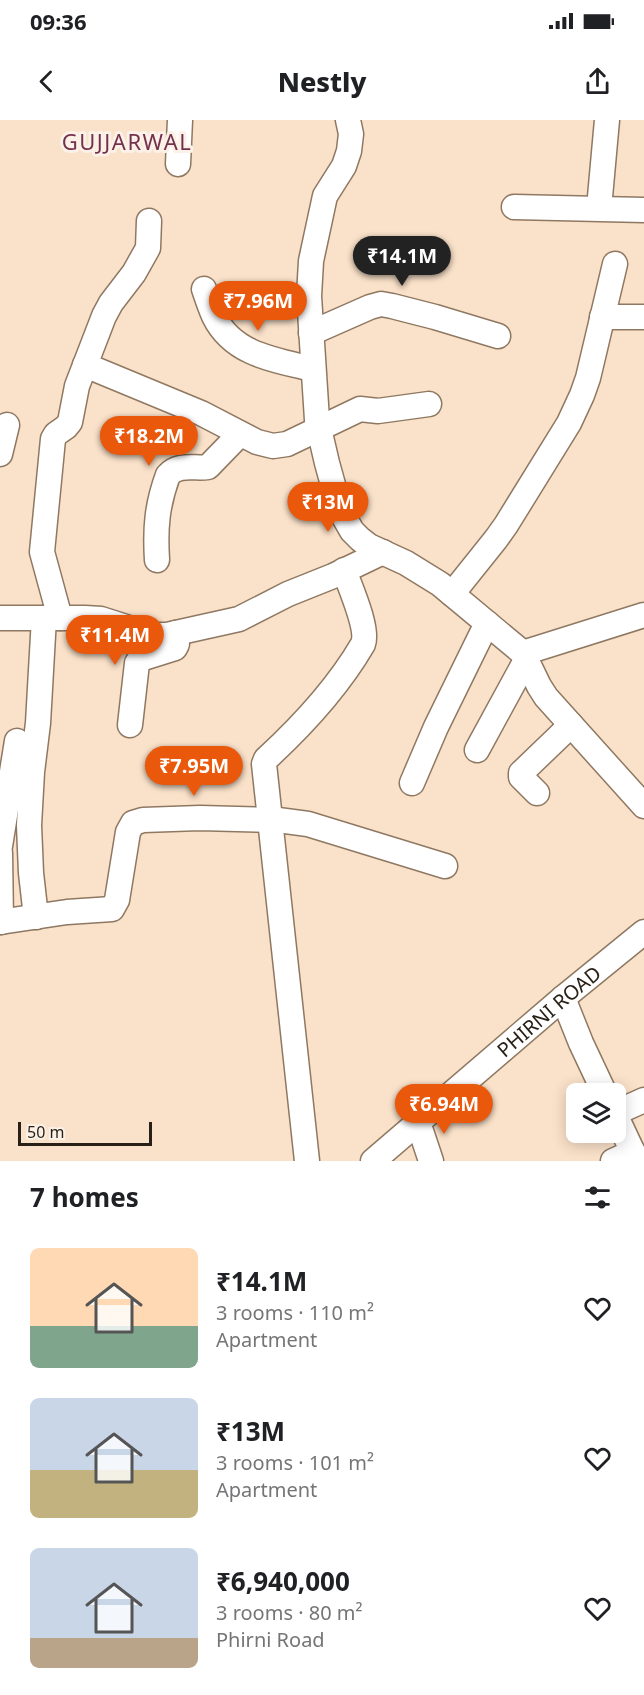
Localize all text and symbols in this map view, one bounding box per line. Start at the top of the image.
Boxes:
text: 09:36 [30,6,87,36]
text: Nestly [278,63,366,100]
icon: back [30,65,63,98]
icon: share [581,65,614,98]
district label: GUJJARWAL [62,126,192,156]
pin: ₹14.1M [353,236,451,287]
text: ₹14.1M [367,242,437,269]
pin: ₹7.96M [209,281,307,332]
text: ₹7.96M [223,287,293,314]
pin: ₹18.2M [100,416,198,467]
text: ₹18.2M [114,422,184,449]
pin: ₹13M [292,482,364,533]
text: ₹13M [301,488,355,515]
pin: ₹11.4M [66,615,164,666]
text: ₹11.4M [80,621,150,648]
pin: ₹7.95M [145,746,243,797]
text: ₹7.95M [159,752,229,779]
street label: PHIRNI ROAD [491,959,606,1063]
map controls [566,1083,626,1143]
button: layers [566,1083,626,1143]
pin: ₹6.94M [395,1084,493,1135]
text: ₹6.94M [409,1090,479,1117]
scale bar [18,1119,152,1146]
text: 50 m [27,1121,64,1143]
text: 7 homes [30,1179,139,1215]
icon: filters [581,1181,614,1214]
text: ₹14.1M [216,1263,307,1299]
icon: home [78,1272,150,1344]
icon: heart [581,1292,614,1325]
text: 3 rooms · 110 m² [216,1299,374,1326]
text: Apartment [216,1326,317,1353]
text: ₹13M [216,1413,285,1449]
icon: home [78,1422,150,1494]
icon: heart [581,1442,614,1475]
text: 3 rooms · 101 m² [216,1449,374,1476]
text: Apartment [216,1476,317,1503]
text: ₹6,940,000 [216,1563,350,1599]
icon: home [78,1572,150,1644]
icon: heart [581,1592,614,1625]
text: 3 rooms · 80 m² [216,1599,363,1626]
text: Phirni Road [216,1626,325,1653]

